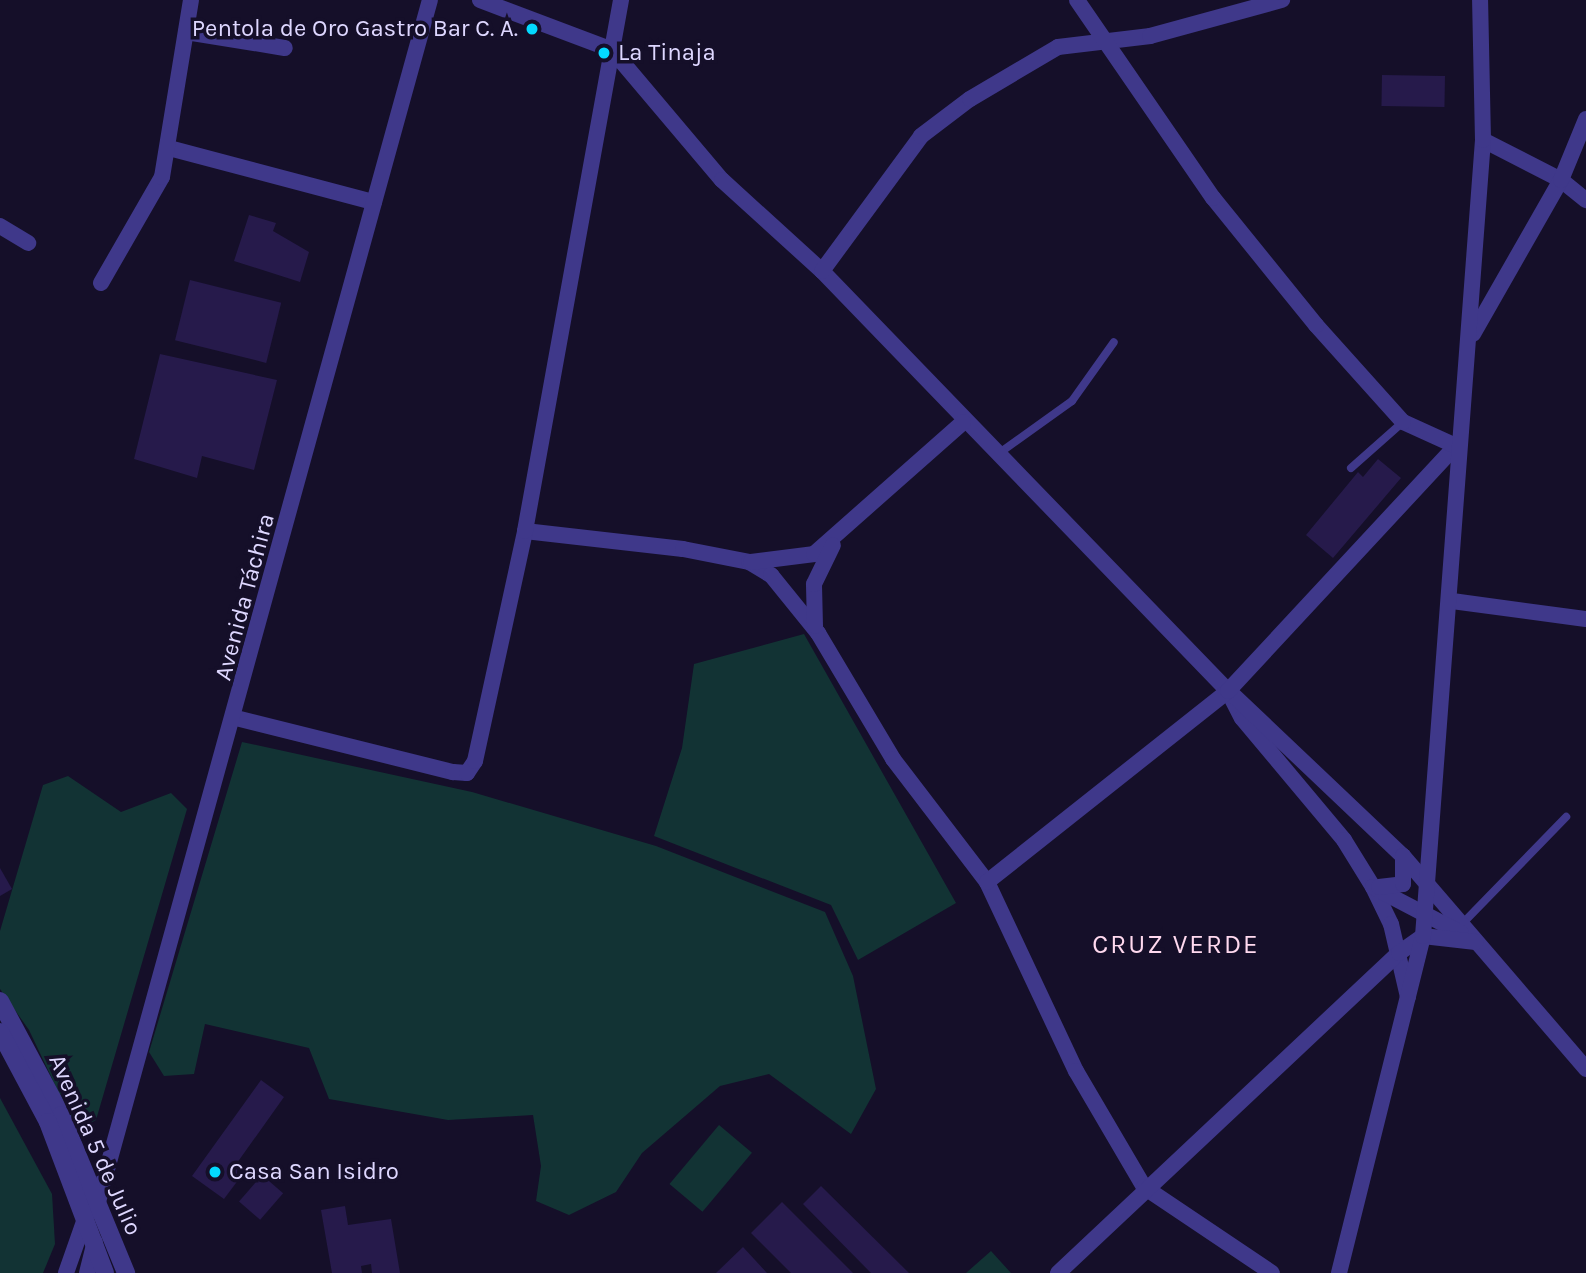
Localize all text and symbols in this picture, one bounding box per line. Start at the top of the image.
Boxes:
place label: Pentola de Oro Gastro Bar C. A. [192,15,518,43]
marker: Pentola de Oro Gastro Bar C. A. [524,21,540,37]
place label: La Tinaja [618,39,716,67]
marker: La Tinaja [596,45,612,61]
street label: Avenida Táchira [209,510,281,684]
district label: CRUZ VERDE [1094,929,1258,961]
street label: Avenida 5 de Julio [42,1050,148,1240]
place label: Casa San Isidro [229,1158,399,1186]
marker: Casa San Isidro [207,1164,223,1180]

